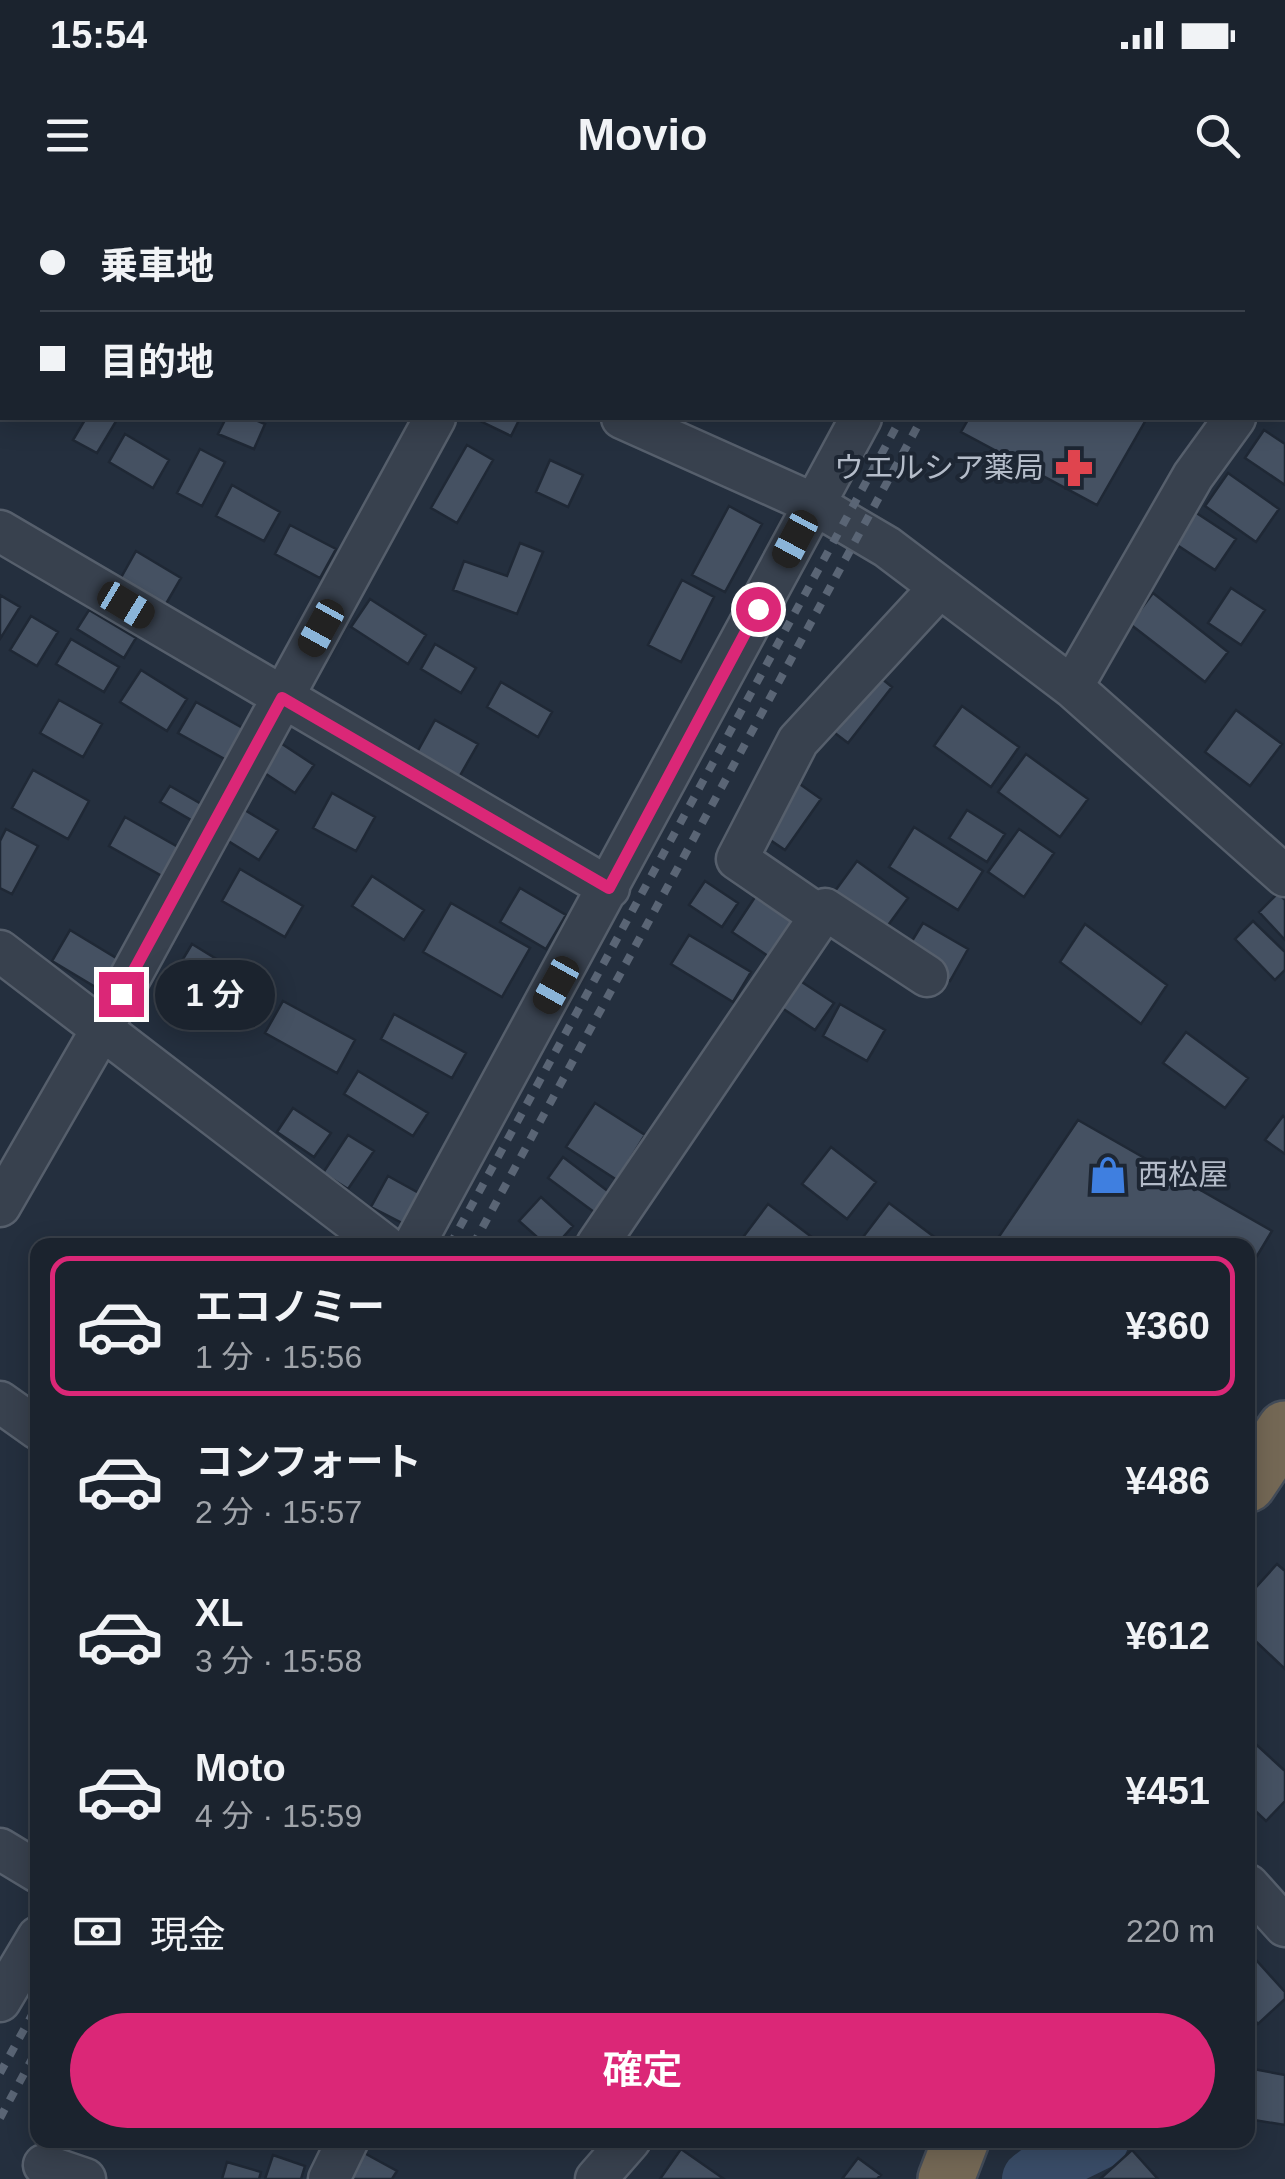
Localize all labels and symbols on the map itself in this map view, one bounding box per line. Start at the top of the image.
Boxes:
pharmacy icon: ウエルシア薬局 [1053,447,1095,489]
place label: ウエルシア薬局 [834,451,1044,484]
car [768,505,822,573]
car [93,577,159,633]
route start [736,587,781,632]
car [293,594,349,662]
car [528,951,584,1019]
callout: 1 分 [156,959,276,1029]
route end [99,972,144,1017]
shop icon: 西松屋 [1087,1154,1129,1196]
place label: 西松屋 [1138,1158,1228,1191]

